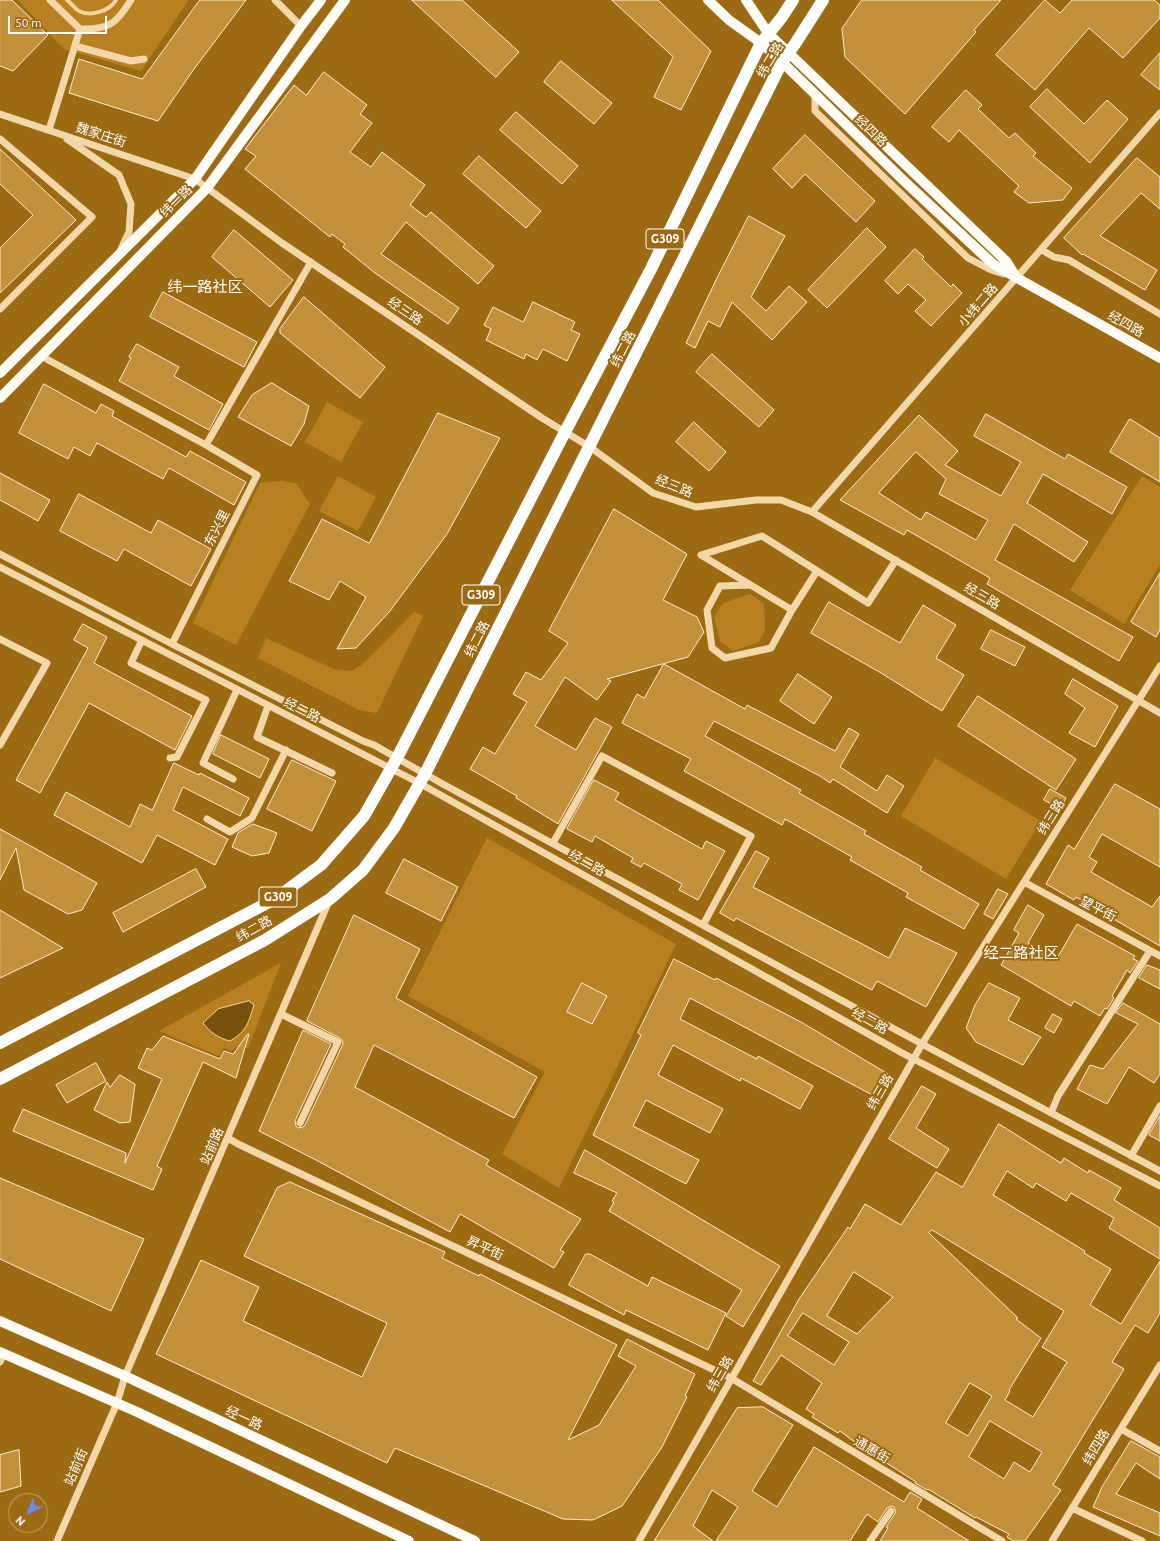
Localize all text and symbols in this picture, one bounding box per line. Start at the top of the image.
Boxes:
scale bar [10,8,109,34]
text: 50 m [15,16,42,29]
street label: 纬二路 [753,39,787,81]
street label: 经四路 [852,112,890,150]
street label: 魏家庄街 [74,120,128,150]
street label: 纬一路 [157,182,195,220]
road number: G309 [646,229,684,249]
district label: 纬一路社区 [168,278,242,296]
street label: 小纬二路 [955,280,1001,330]
street label: 经三路 [384,294,426,328]
street label: 经四路 [1105,308,1147,340]
street label: 纬二路 [607,328,639,370]
street label: 经三路 [653,471,695,501]
street label: 东兴里 [201,507,233,549]
street label: 经三路 [961,579,1003,613]
road number: G309 [462,585,500,605]
street label: 纬二路 [461,618,493,660]
street label: 经二路 [281,694,323,726]
street label: 纬三路 [1034,796,1068,838]
street label: 经二路 [566,847,608,879]
road number: G309 [259,887,297,907]
street label: 望平街 [1077,893,1119,925]
street label: 纬二路 [233,913,275,945]
district label: 经二路社区 [984,944,1058,962]
street label: 经二路 [849,1005,891,1037]
street label: 纬三路 [863,1071,897,1113]
street label: 站前路 [197,1125,227,1167]
street label: 昇平街 [464,1233,506,1263]
street label: 纬三路 [703,1353,737,1395]
street label: 经一路 [223,1403,265,1433]
street label: 纬四路 [1079,1426,1113,1468]
street label: 通惠街 [851,1433,893,1467]
street label: 站前街 [61,1446,91,1488]
north arrow [8,1493,48,1533]
text: N [13,1514,28,1528]

